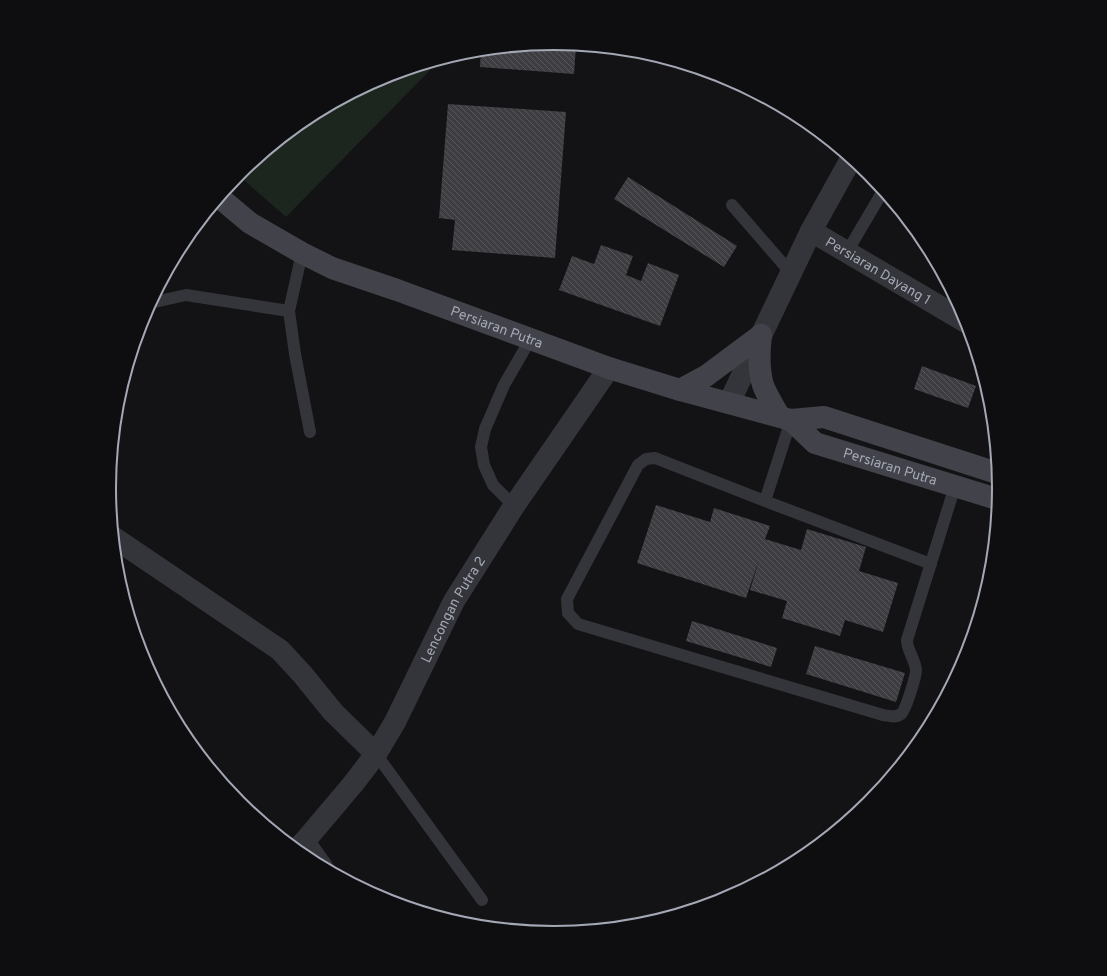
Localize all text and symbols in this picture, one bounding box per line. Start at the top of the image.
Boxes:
street label: Persiaran Dayang 1 [822,234,933,309]
street label: Persiaran Putra [448,303,545,353]
street label: Persiaran Putra [841,445,939,490]
street label: Lencongan Putra 2 [418,554,490,666]

